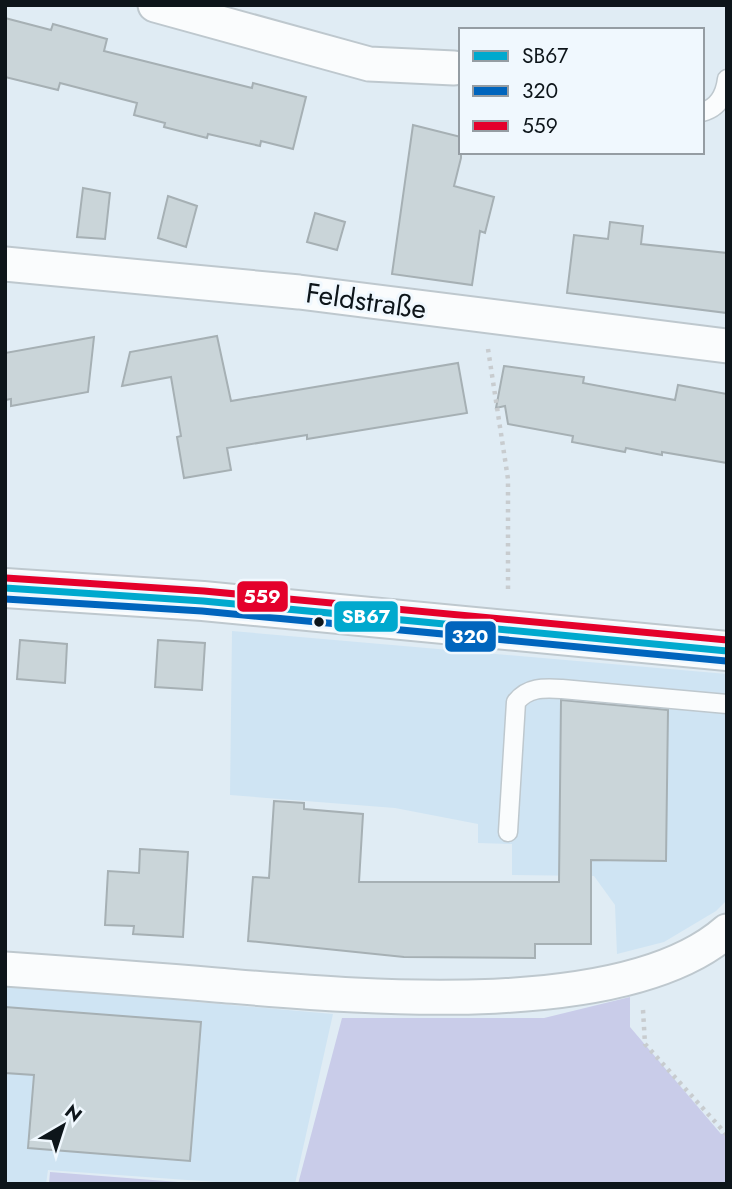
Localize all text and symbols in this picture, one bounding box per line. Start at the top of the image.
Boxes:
legend [459,28,704,154]
text: SB67 [522,41,568,71]
text: 320 [522,76,558,106]
text: 559 [522,111,558,141]
street label: Feldstraße [303,272,429,330]
line badge: 559 [236,580,289,613]
text: 559 [243,583,281,610]
line badge: SB67 [333,600,399,633]
text: SB67 [342,603,391,630]
unlabelled marker [312,615,326,629]
line badge: 320 [444,620,497,653]
text: 320 [452,623,488,650]
north arrow [28,1091,98,1161]
text: N [59,1098,88,1128]

